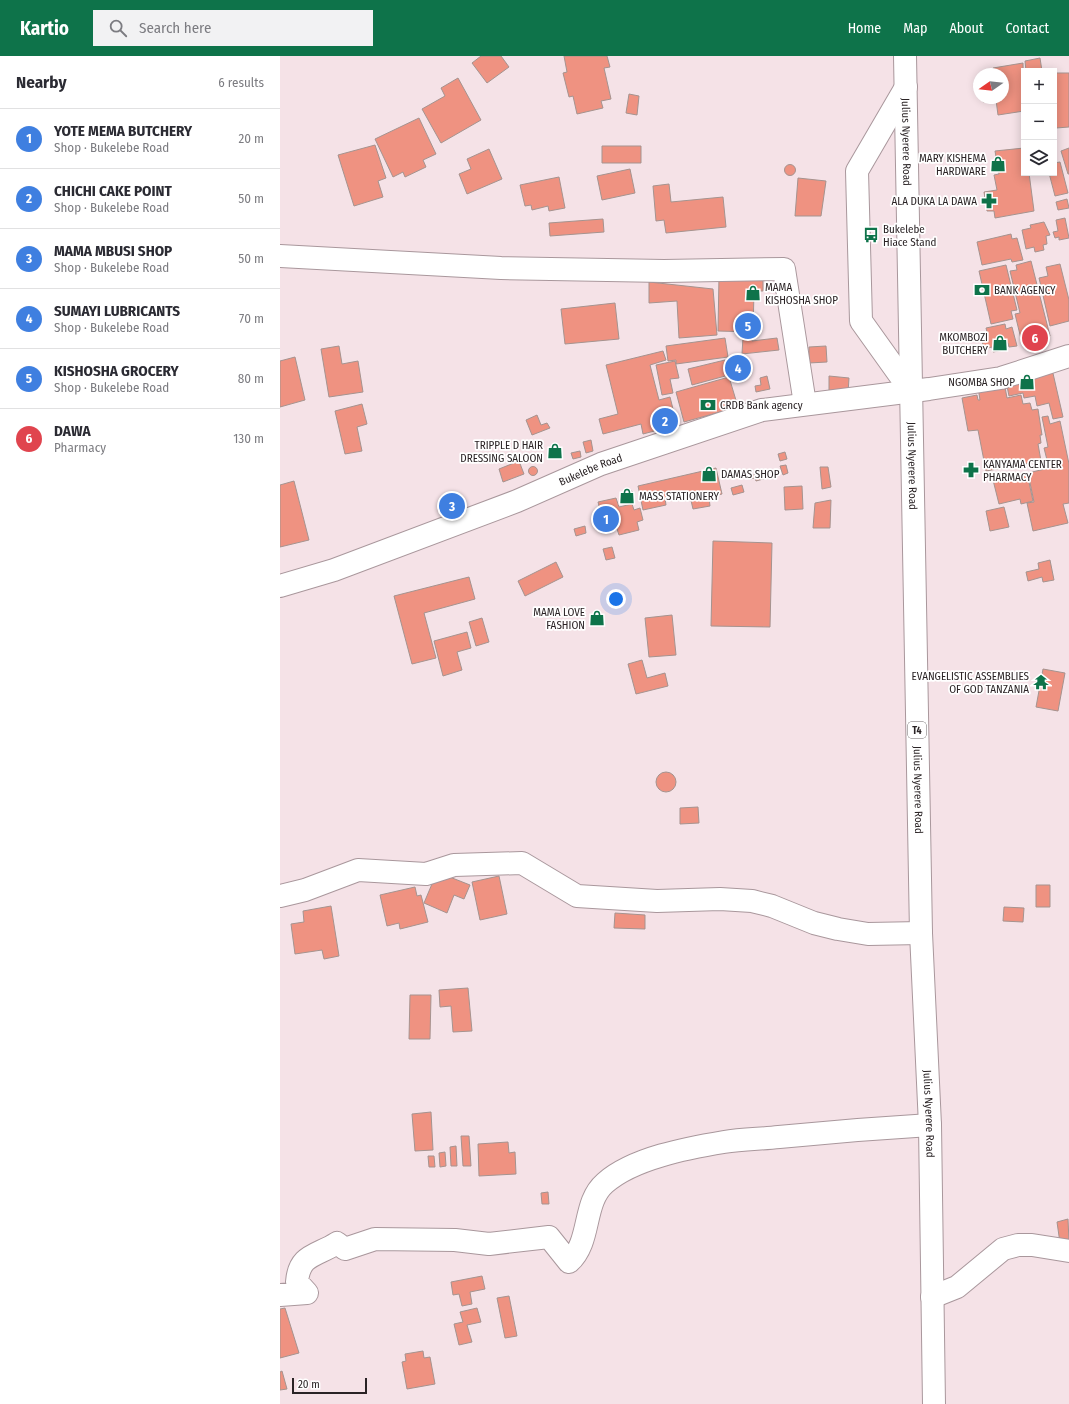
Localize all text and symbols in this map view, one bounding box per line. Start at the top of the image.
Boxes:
search box [93,10,373,46]
text: Kartio [20,17,69,40]
icon: search [107,17,129,39]
text: Search here [139,19,211,37]
text: Home [848,20,881,37]
text: Map [903,20,927,37]
text: About [949,20,984,37]
text: Contact [1006,20,1049,37]
north arrow [973,68,1009,104]
map controls [1021,68,1057,176]
button: + [1021,68,1057,104]
text: Nearby [16,72,67,93]
text: 6 results [218,75,264,90]
street label: Julius Nyerere Road [899,98,913,186]
button: − [1021,104,1057,140]
text: YOTE MEMA BUTCHERY [54,122,192,140]
text: 1 [26,131,32,146]
text: 20 m [238,131,264,146]
text: Shop · Bukelebe Road [54,140,169,155]
button: layers [1021,140,1057,176]
place label: MARY KISHEMA HARDWARE [919,152,986,178]
shop icon: MARY KISHEMA HARDWARE [989,155,1007,173]
text: CHICHI CAKE POINT [54,182,172,200]
text: 2 [26,191,32,206]
text: 50 m [238,191,264,206]
pharmacy icon: ALA DUKA LA DAWA [980,192,998,210]
place label: ALA DUKA LA DAWA [892,195,977,208]
text: Shop · Bukelebe Road [54,200,169,215]
place label: Bukelebe Hiace Stand [883,223,936,249]
bus stop icon: Bukelebe Hiace Stand [862,226,880,244]
text: MAMA MBUSI SHOP [54,242,172,260]
text: 3 [26,251,32,266]
text: 50 m [238,251,264,266]
text: Shop · Bukelebe Road [54,260,169,275]
place label: MAMA KISHOSHA SHOP [765,281,838,307]
bank icon: BANK AGENCY [973,281,991,299]
shop icon: MAMA KISHOSHA SHOP [744,284,762,302]
place label: BANK AGENCY [994,284,1056,297]
text: SUMAYI LUBRICANTS [54,302,180,320]
text: 4 [26,311,32,326]
text: 70 m [239,311,264,326]
pin: 5 [735,311,761,341]
text: Shop · Bukelebe Road [54,320,169,335]
pin: 6 [1022,323,1048,353]
place label: MKOMBOZI BUTCHERY [939,331,989,357]
shop icon: MKOMBOZI BUTCHERY [991,334,1009,352]
pin: 4 [725,353,751,383]
text: KISHOSHA GROCERY [54,362,179,380]
text: 5 [26,371,32,386]
text: 80 m [238,371,264,386]
shop icon: NGOMBA SHOP [1018,373,1036,391]
place label: NGOMBA SHOP [948,376,1015,389]
text: Shop · Bukelebe Road [54,380,169,395]
bank icon: CRDB Bank agency [699,396,717,414]
place label: CRDB Bank agency [720,399,803,412]
pin: 2 [652,406,678,436]
text: DAWA [54,422,91,440]
street label: Julius Nyerere Road [905,422,919,510]
text: 6 [26,431,32,446]
text: 130 m [233,431,264,446]
place label: TRIPPLE D HAIR DRESSING SALOON [460,439,543,465]
text: Pharmacy [54,440,106,455]
shop icon: TRIPPLE D HAIR DRESSING SALOON [546,442,564,460]
street label: Bukelebe Road [557,451,624,489]
place label: KANYAMA CENTER PHARMACY [983,458,1062,484]
pharmacy icon: KANYAMA CENTER PHARMACY [962,461,980,479]
shop icon: DAMAS SHOP [700,465,718,483]
place label: DAMAS SHOP [721,468,780,481]
shop icon: MASS STATIONERY [618,487,636,505]
place label: MASS STATIONERY [639,490,719,503]
pin: 3 [439,491,465,521]
pin: 1 [593,504,619,534]
your location [606,589,626,609]
place label: MAMA LOVE FASHION [533,606,585,632]
shop icon: MAMA LOVE FASHION [588,609,606,627]
place label: EVANGELISTIC ASSEMBLIES OF GOD TANZANIA [912,670,1030,696]
temple icon: EVANGELISTIC ASSEMBLIES OF GOD TANZANIA [1032,673,1050,691]
road number: T4 [908,722,926,738]
street label: Julius Nyerere Road [911,746,925,834]
street label: Julius Nyerere Road [920,1069,936,1158]
scale bar [292,1376,367,1395]
text: 20 m [298,1378,320,1391]

